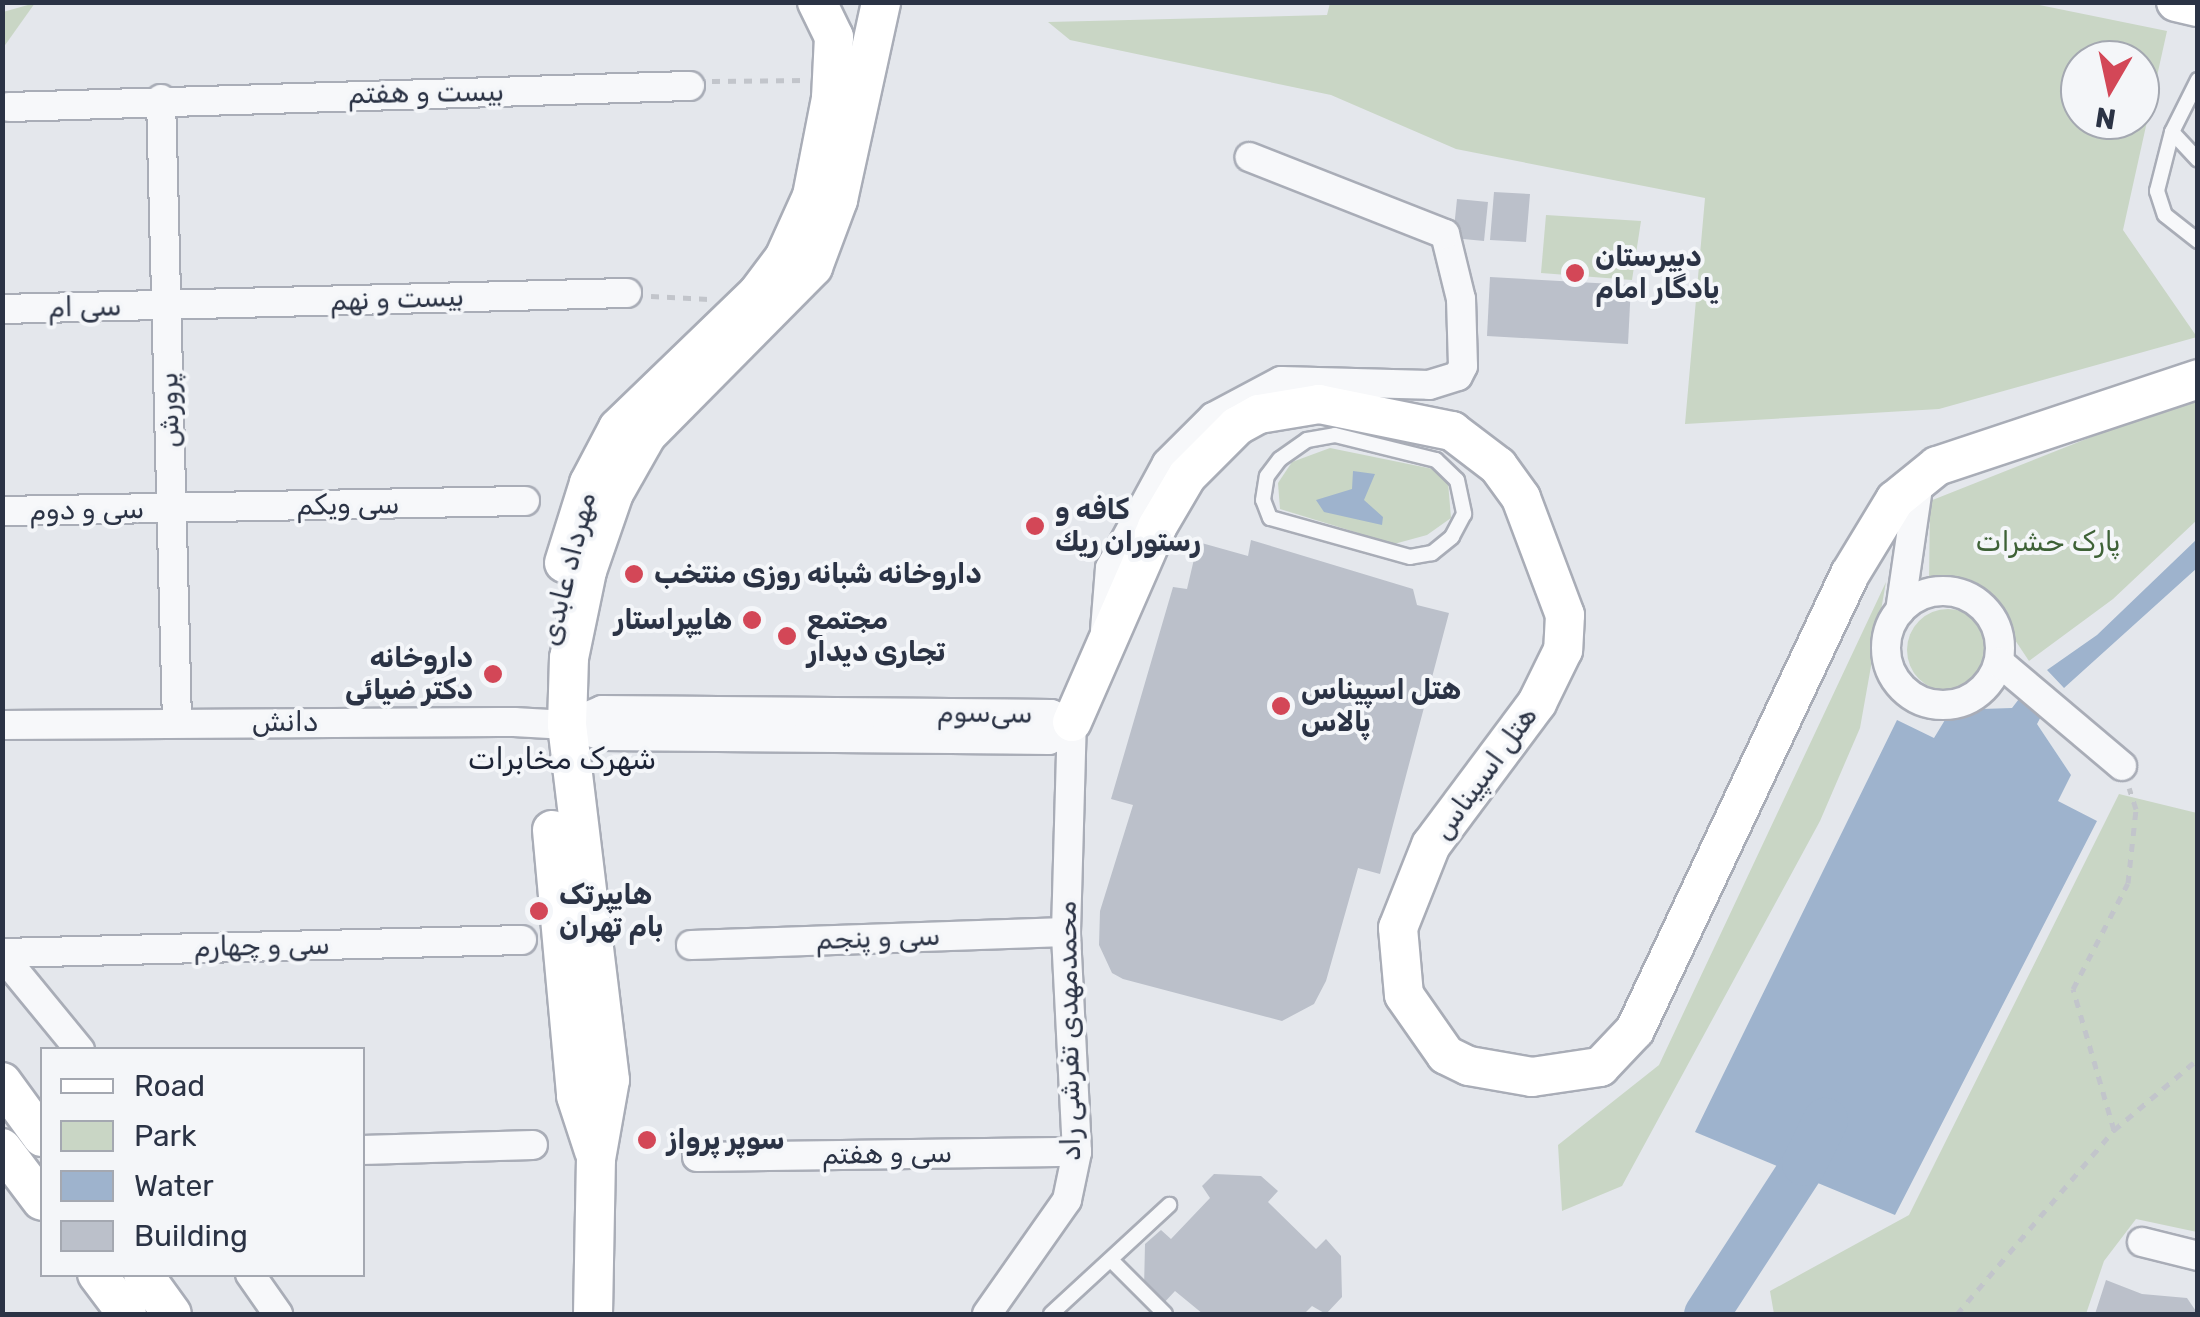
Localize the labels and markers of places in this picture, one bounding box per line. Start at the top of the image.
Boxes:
place label: دبیرستان یادگار امام [1595,240,1720,306]
marker: دبیرستان یادگار امام [1564,262,1586,284]
place label: كافه و رستوران ريك [1055,493,1201,559]
marker: كافه و رستوران ريك [1024,515,1046,537]
place label: داروخانه شبانه روزی منتخب [654,557,982,591]
marker: داروخانه شبانه روزی منتخب [623,563,645,585]
place label: هایپراستار [614,603,732,637]
place label: مجتمع تجاری دیدار [807,603,946,669]
marker: هایپراستار [741,609,763,631]
marker: مجتمع تجاری دیدار [776,625,798,647]
place label: داروخانه دکتر ضیائی [345,641,473,707]
marker: داروخانه دکتر ضیائی [482,663,504,685]
place label: هتل اسپیناس پالاس [1301,673,1461,739]
marker: هتل اسپیناس پالاس [1270,695,1292,717]
place label: هایپرتک بام تهران [559,878,663,944]
marker: هایپرتک بام تهران [528,900,550,922]
place label: سوپر پرواز [667,1123,785,1157]
marker: سوپر پرواز [636,1129,658,1151]

